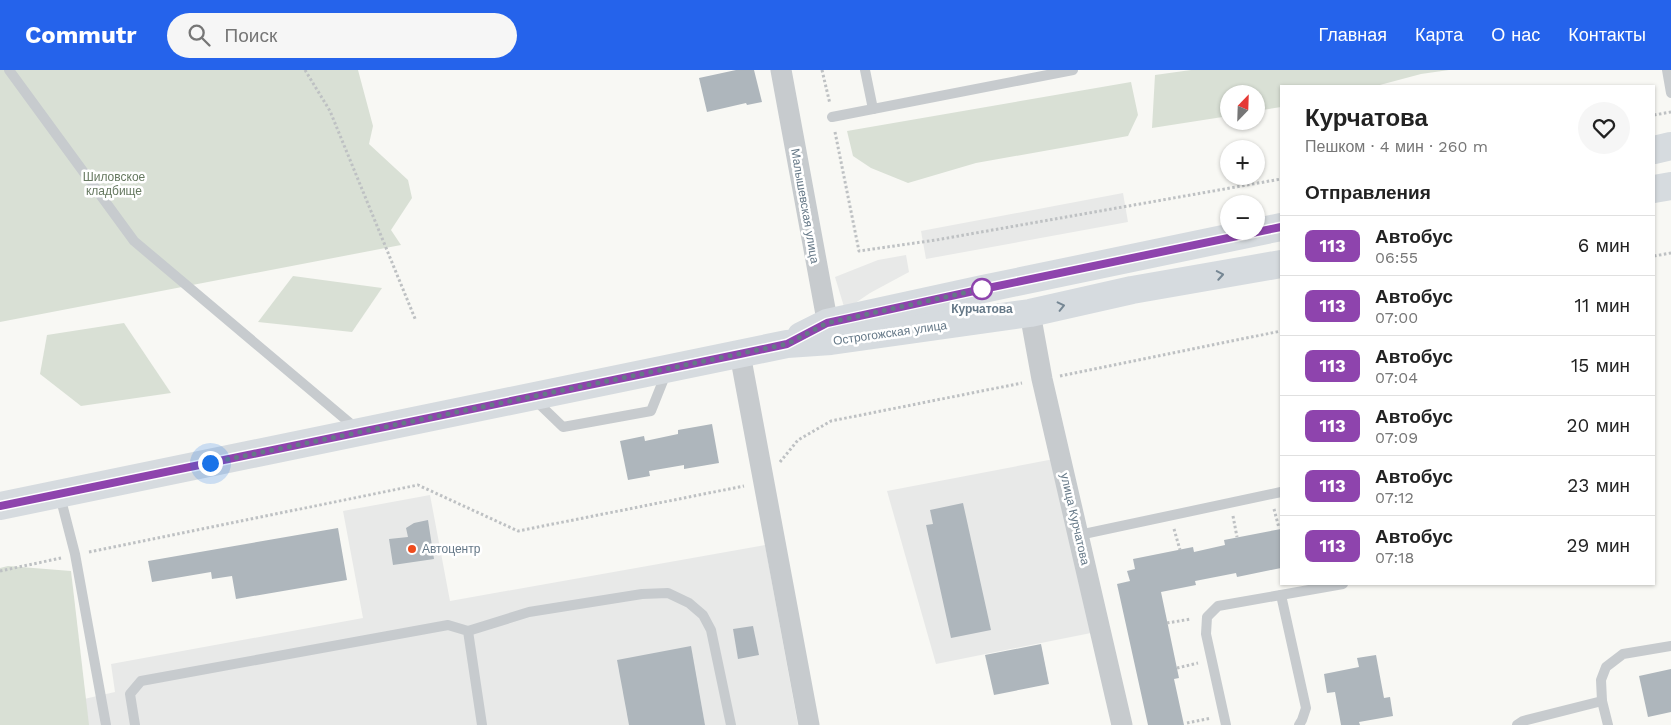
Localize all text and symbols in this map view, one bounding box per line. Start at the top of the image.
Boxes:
search box [167,13,517,58]
text: Commutr [25,21,137,49]
icon: search [185,21,213,49]
text: Поиск [225,24,277,47]
text: Главная [1318,24,1387,45]
text: Карта [1415,24,1463,45]
text: О нас [1491,24,1540,45]
text: Контакты [1568,24,1646,45]
north arrow [1220,85,1265,130]
map controls [1220,85,1265,240]
button: heart [1578,102,1630,154]
text: Курчатова [1305,104,1428,132]
text: Пешком · 4 мин · 260 m [1305,137,1488,156]
button: + [1220,140,1265,185]
street label: Малышевская улица [788,147,822,265]
park label: Шиловское кладбище [83,170,146,198]
text: Отправления [1305,181,1431,204]
button: − [1220,195,1265,240]
text: Автобус [1375,225,1453,248]
text: 6 мин [1578,234,1630,257]
text: 113 [1319,235,1346,256]
text: 06:55 [1375,248,1418,267]
one-way arrow [1216,270,1225,280]
marker: Курчатова [971,278,993,300]
text: Автобус [1375,285,1453,308]
text: 11 мин [1575,294,1630,317]
text: 113 [1319,295,1346,316]
one-way arrow [1056,301,1065,312]
place label: Курчатова [951,302,1013,316]
text: 07:00 [1375,308,1418,327]
street label: Острогожская улица [832,318,948,348]
text: Автобус [1375,345,1453,368]
text: 15 мин [1571,354,1630,377]
text: 113 [1319,355,1346,376]
text: 07:04 [1375,368,1418,387]
text: Автобус [1375,405,1453,428]
text: 20 мин [1566,414,1630,437]
text: 113 [1319,415,1346,436]
text: 07:09 [1375,428,1418,447]
your location [198,451,223,476]
text: Автобус [1375,465,1453,488]
street label: улица Курчатова [1058,472,1092,567]
text: 23 мин [1567,474,1630,497]
text: 113 [1319,475,1346,496]
text: 07:12 [1375,488,1414,507]
text: Автобус [1375,525,1453,548]
text: 29 мин [1567,534,1630,557]
text: 113 [1319,535,1346,556]
place label: Автоцентр [422,542,481,556]
marker: Автоцентр [406,543,418,555]
text: 07:18 [1375,548,1414,567]

